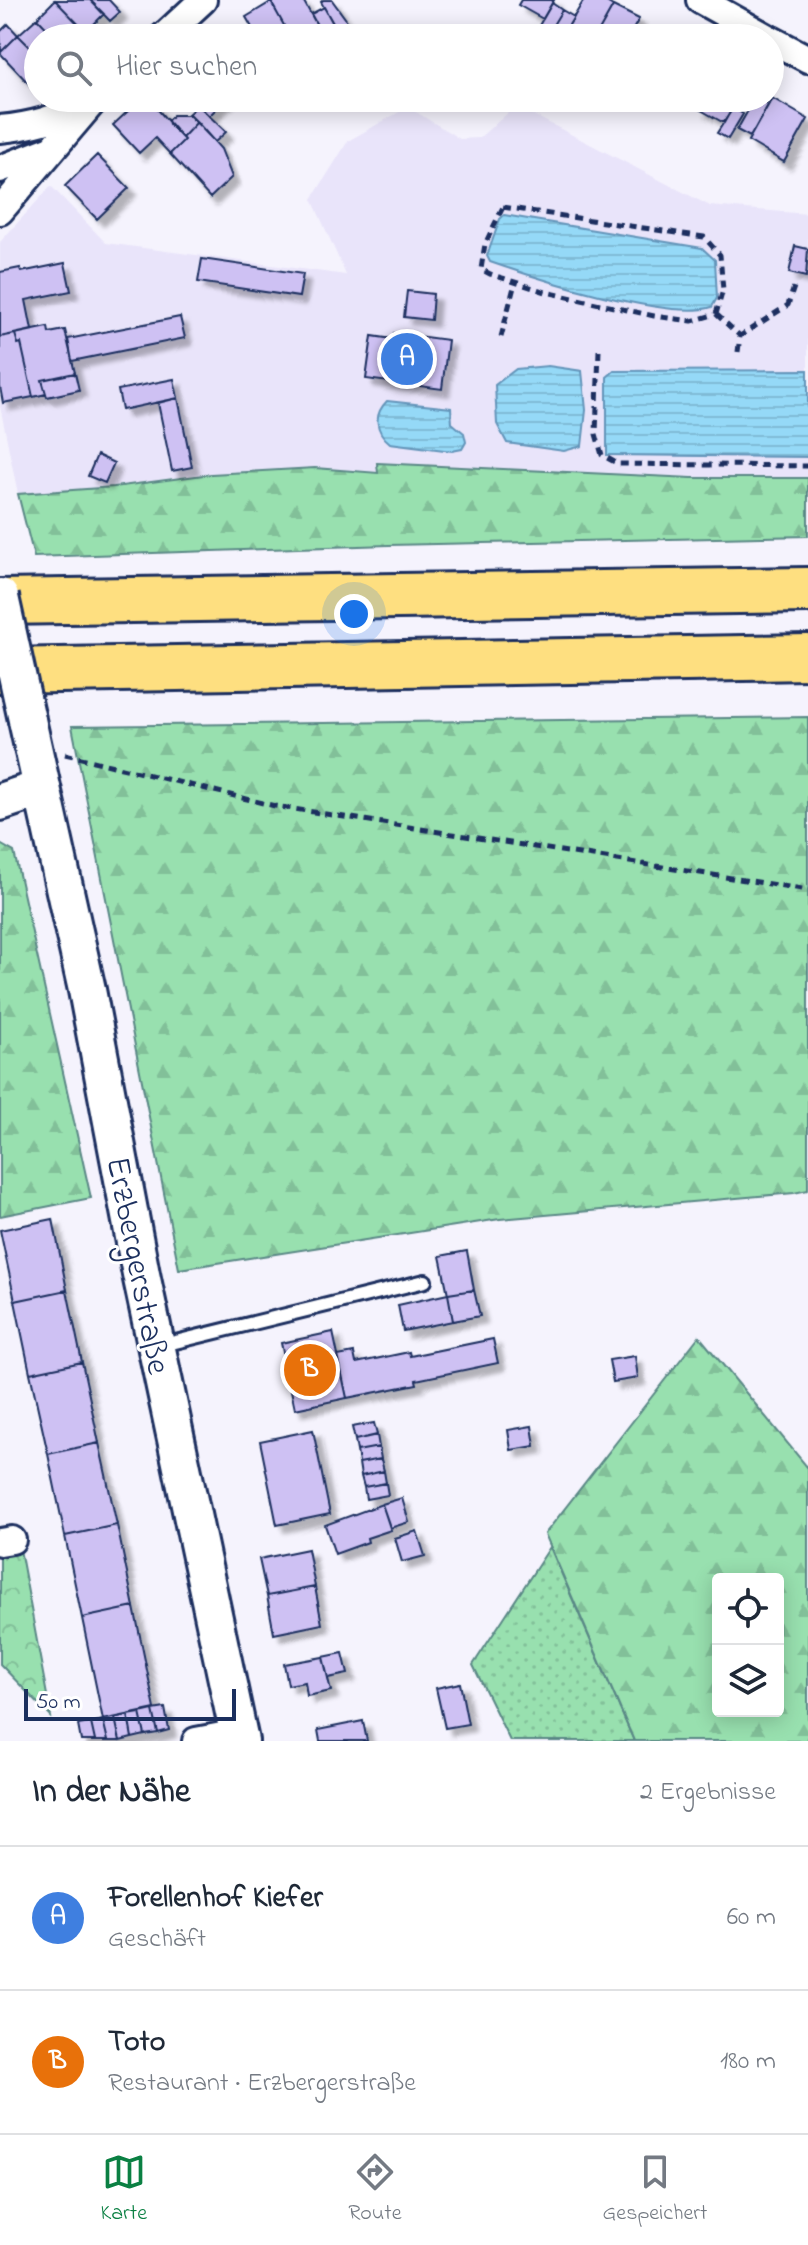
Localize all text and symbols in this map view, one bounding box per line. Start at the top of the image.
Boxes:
search box [24,24,784,112]
icon: search [52,46,96,90]
text: Hier suchen [116,46,257,90]
pin: A [381,329,433,389]
your location [334,594,374,634]
street label: Erzbergerstraße [90,1153,182,1380]
pin: B [284,1340,336,1400]
map controls [712,1573,784,1717]
button: locate [712,1573,784,1645]
button: layers [712,1645,784,1717]
scale bar [24,1685,236,1721]
text: 50 m [36,1687,81,1719]
text: In der Nähe [32,1768,190,1818]
text: 2 Ergebnisse [640,1774,776,1812]
text: Forellenhof Kiefer [108,1877,323,1921]
text: A [50,1899,66,1937]
text: 60 m [727,1899,776,1937]
text: Geschäft [108,1921,206,1959]
text: Toto [108,2021,165,2065]
text: B [49,2043,67,2081]
text: 180 m [720,2043,776,2081]
text: Restaurant · Erzbergerstraße [108,2065,416,2103]
tab: Karte [101,2150,147,2230]
tab: Route [348,2150,402,2230]
tab: Gespeichert [603,2150,707,2230]

